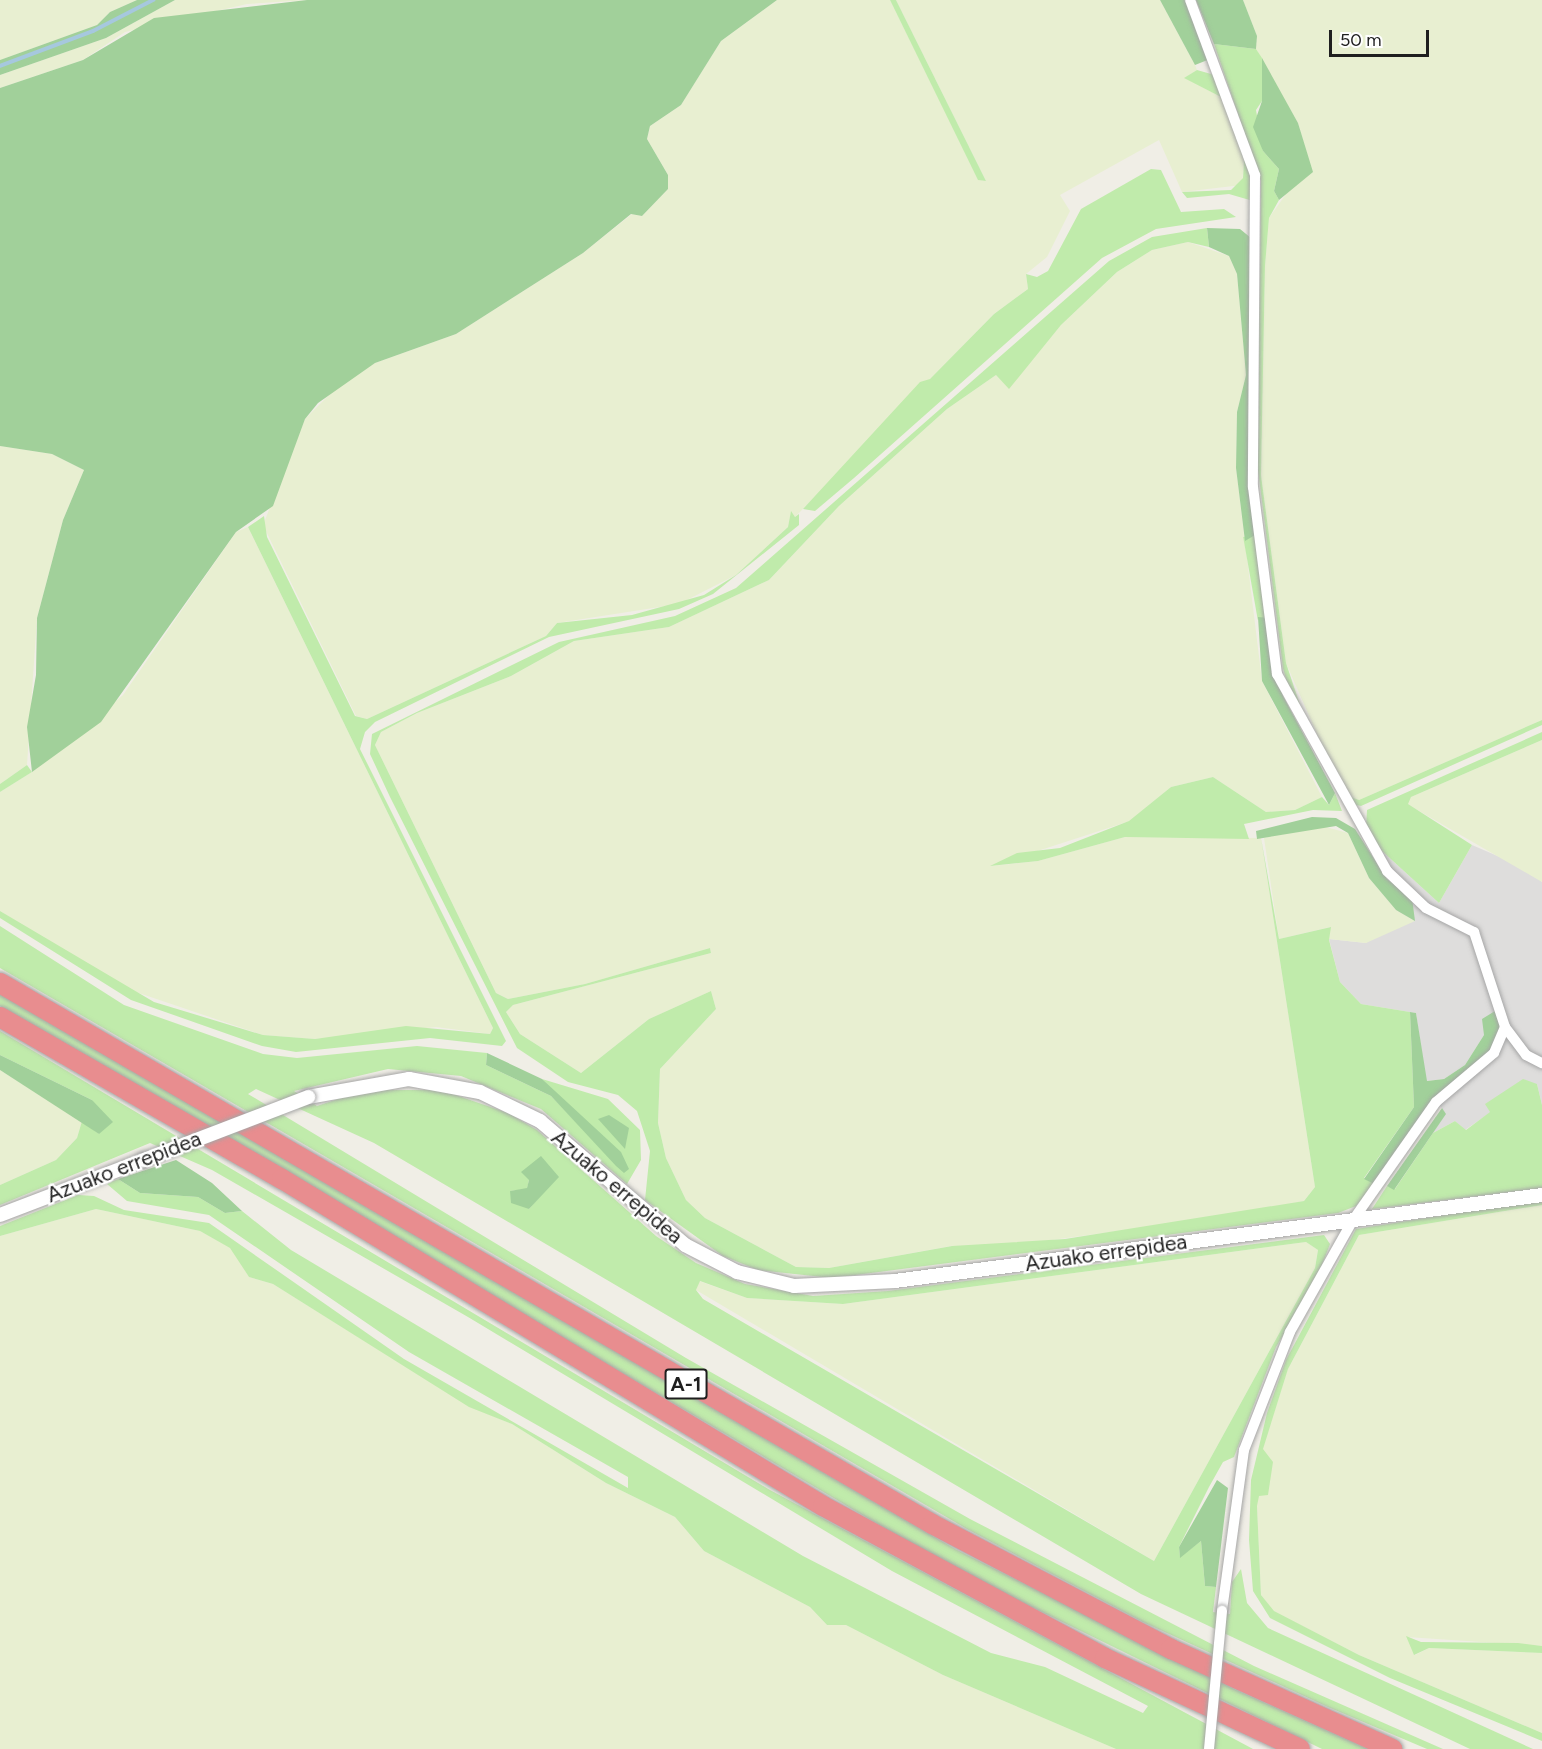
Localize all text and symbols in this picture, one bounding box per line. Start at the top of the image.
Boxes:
scale bar [1332,18,1432,56]
text: 50 m [1340,29,1382,51]
street label: Azuako errepidea [546,1125,688,1249]
street label: Azuako errepidea [43,1126,205,1208]
street label: Azuako errepidea [1023,1229,1189,1277]
road number: A-1 [664,1367,708,1401]

